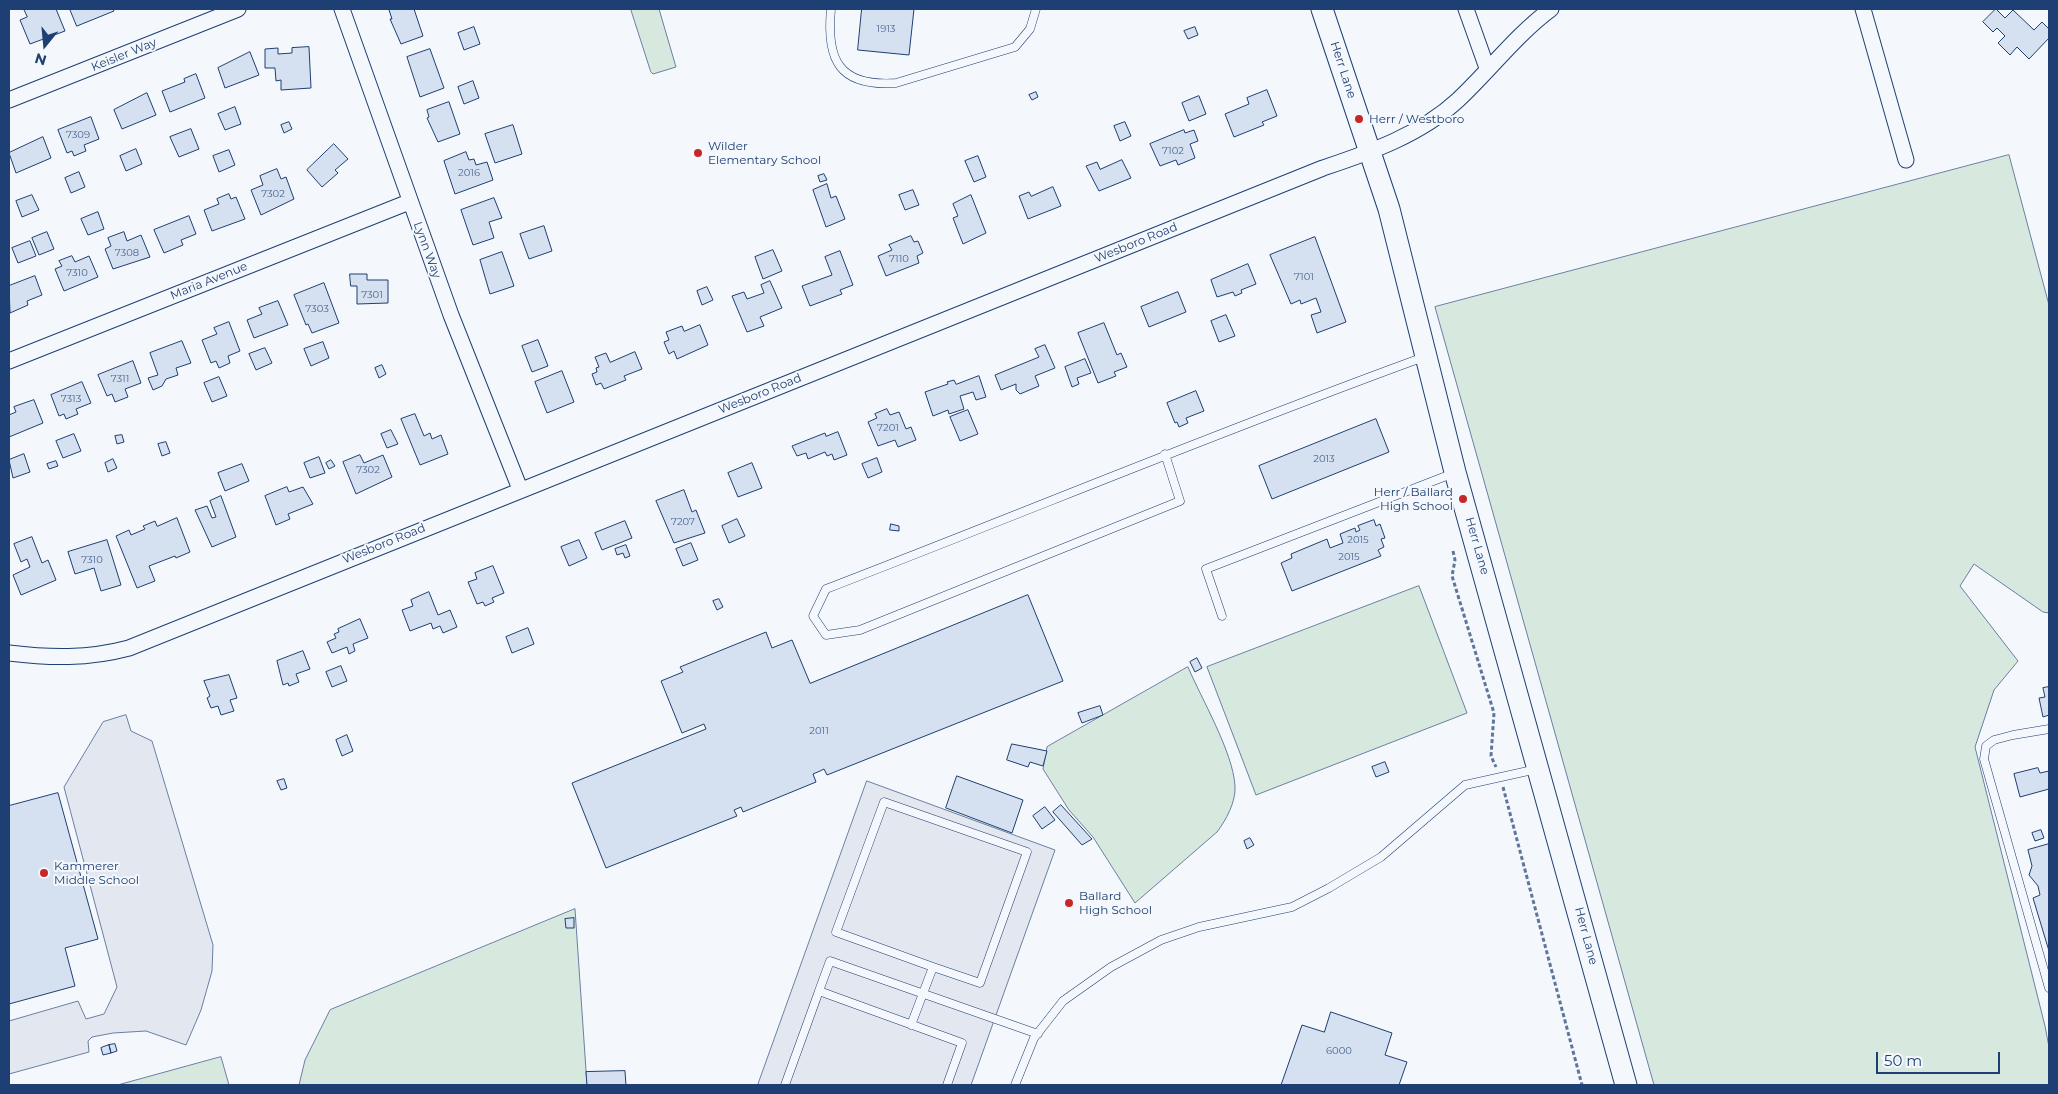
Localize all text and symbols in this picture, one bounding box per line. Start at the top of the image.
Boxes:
north arrow [20,20,70,70]
house number: 1913 [877,23,895,35]
street label: Keisler Way [89,35,159,75]
street label: Herr Lane [1327,40,1359,100]
text: N [33,49,49,70]
place label: Herr / Westboro [1369,112,1464,126]
marker: Herr / Westboro [1353,113,1365,125]
house number: 7309 [66,129,90,141]
place label: Wilder Elementary School [708,139,821,167]
house number: 7102 [1162,145,1184,157]
marker: Wilder Elementary School [692,147,704,159]
house number: 2016 [458,167,480,179]
house number: 7302 [261,188,285,200]
street label: Lynn Way [410,220,444,280]
street label: Wesboro Road [1092,220,1180,266]
house number: 7308 [115,247,139,259]
house number: 7110 [889,253,909,265]
street label: Maria Avenue [168,259,250,303]
house number: 7310 [66,267,88,279]
house number: 7101 [1294,271,1314,283]
house number: 7301 [361,289,383,301]
house number: 7303 [305,303,329,315]
street label: Wesboro Road [716,371,804,417]
house number: 7311 [111,373,129,385]
house number: 7313 [61,393,81,405]
house number: 7201 [877,422,899,434]
house number: 2013 [1313,453,1335,465]
house number: 7302 [356,464,380,476]
place label: Herr / Ballard High School [1374,485,1453,513]
marker: Herr / Ballard High School [1457,493,1469,505]
house number: 7207 [671,516,695,528]
street label: Herr Lane [1462,516,1492,576]
street label: Wesboro Road [340,521,428,567]
house number: 2015 [1347,534,1369,546]
house number: 2015 [1338,551,1360,563]
house number: 7310 [81,554,103,566]
house number: 2011 [809,725,829,737]
place label: Kammerer Middle School [54,859,139,887]
marker: Kammerer Middle School [38,867,50,879]
place label: Ballard High School [1079,889,1152,917]
marker: Ballard High School [1063,897,1075,909]
street label: Herr Lane [1571,906,1601,966]
scale bar [1878,1042,2002,1074]
house number: 6000 [1326,1045,1352,1057]
text: 50 m [1884,1051,1922,1070]

